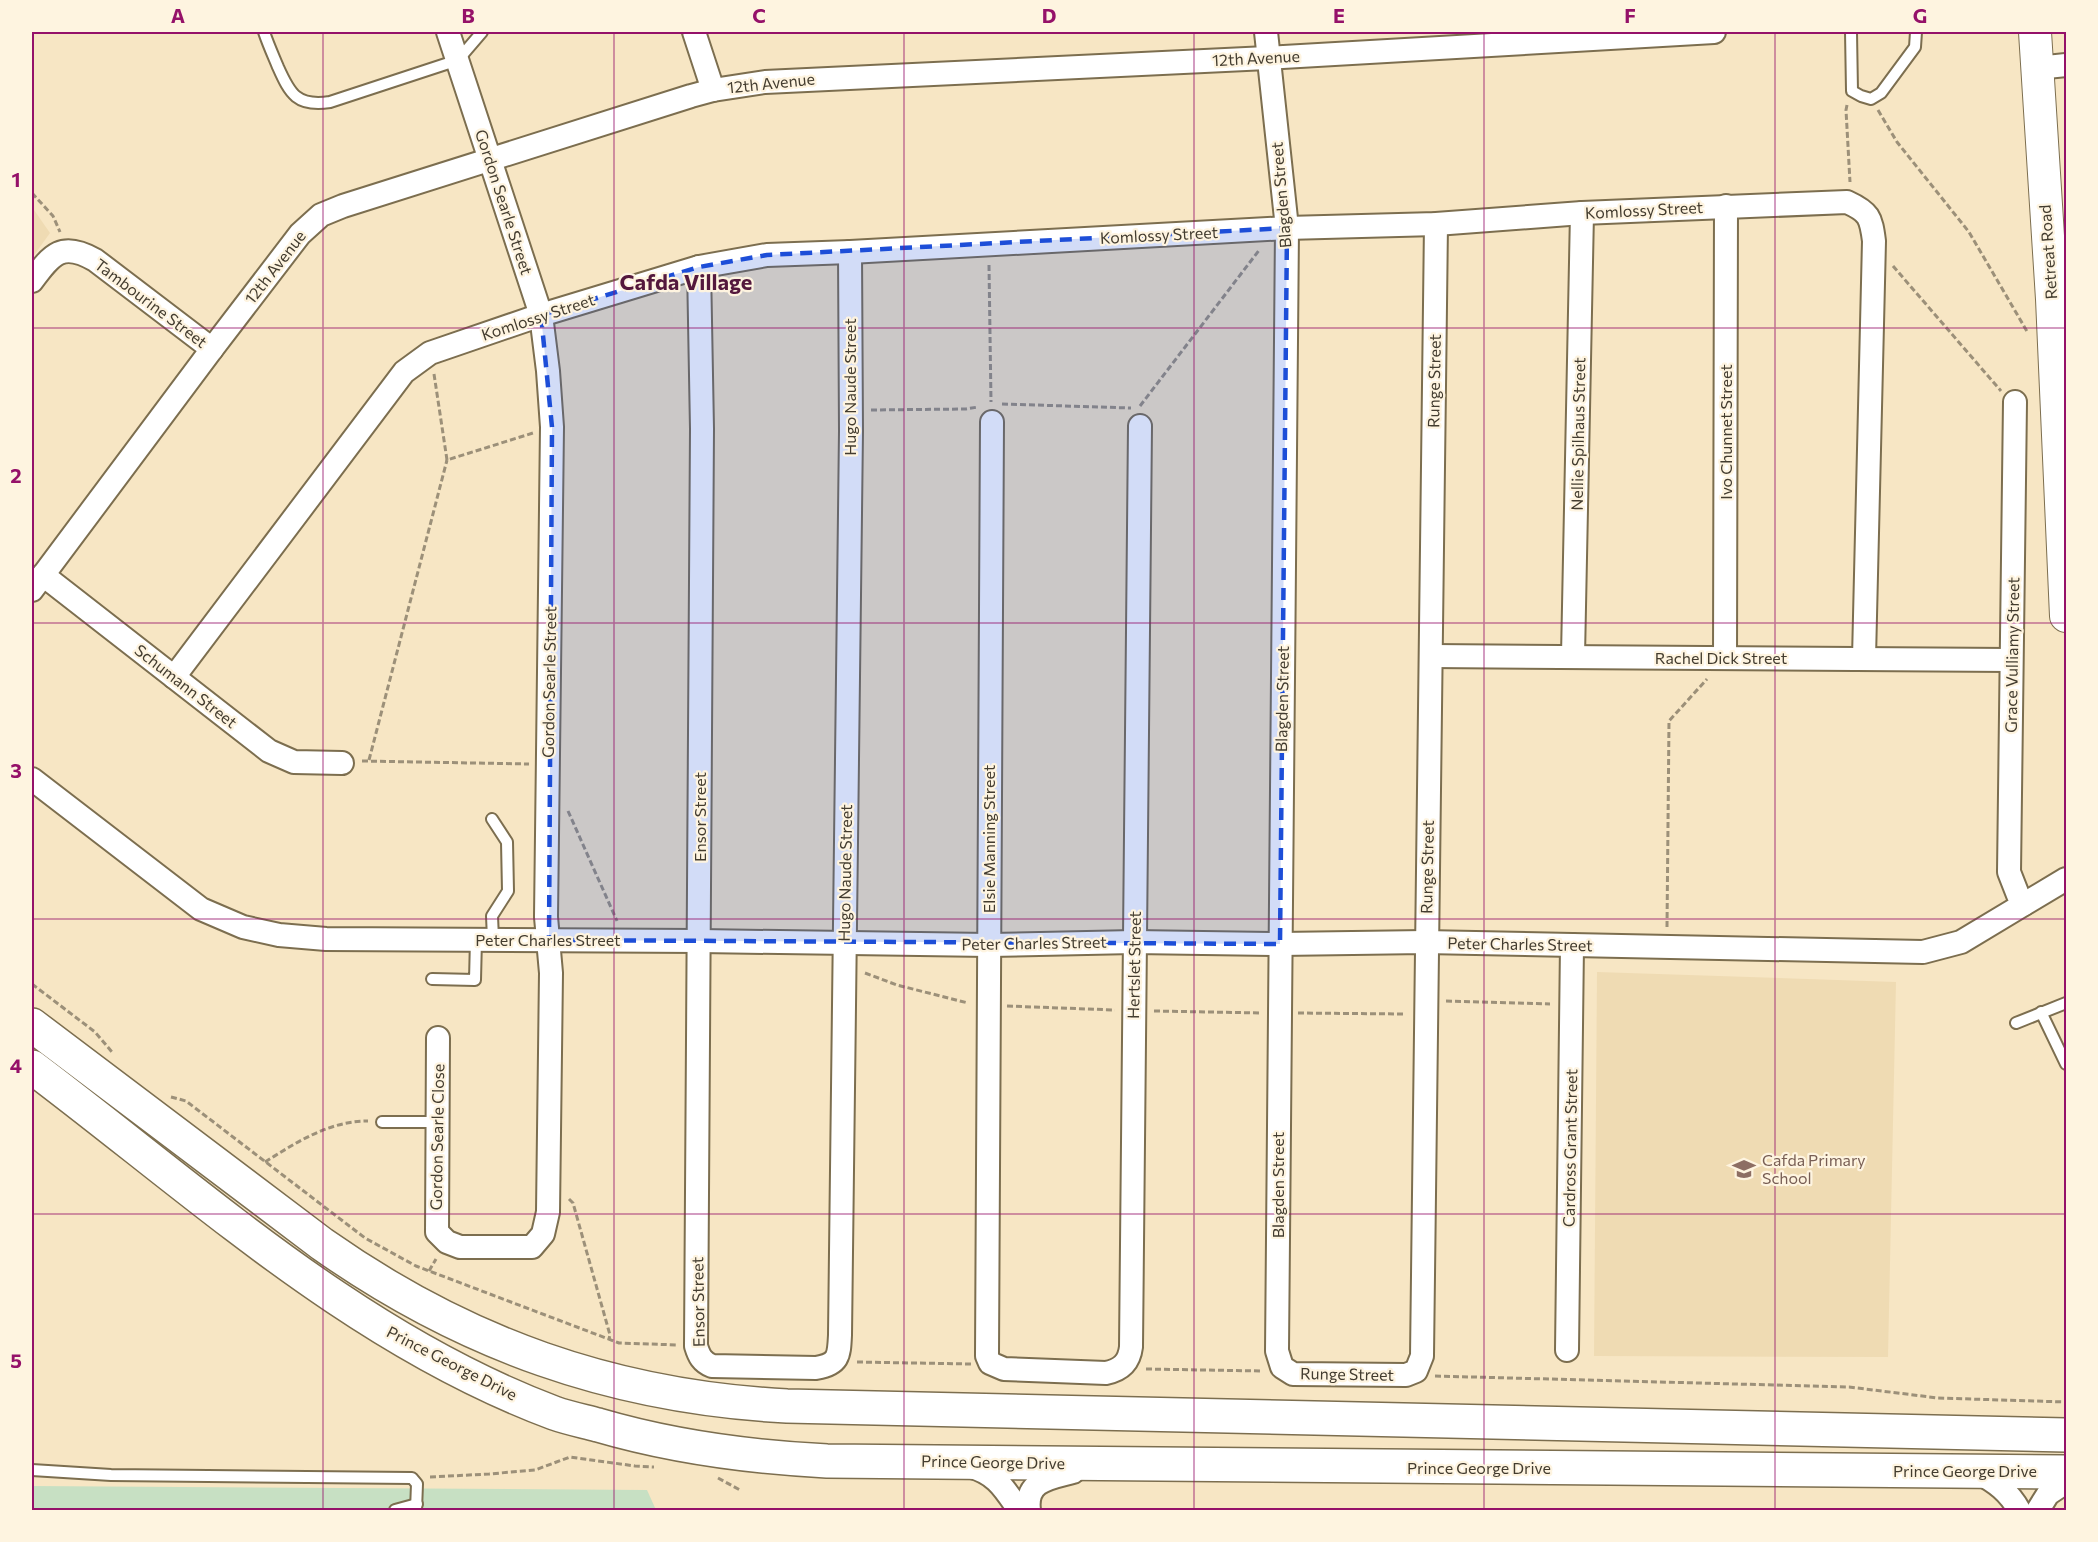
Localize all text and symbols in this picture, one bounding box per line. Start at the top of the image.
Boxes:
text: A [171,3,185,27]
text: B [461,3,475,27]
text: C [752,3,766,27]
text: D [1042,3,1056,27]
text: E [1333,3,1345,27]
text: F [1624,3,1636,27]
text: G [1913,3,1927,27]
street label: 12th Avenue [1212,46,1300,69]
street label: 12th Avenue [726,68,816,97]
street label: Gordon Searle Street [472,127,537,277]
street label: Blagden Street [1266,141,1295,249]
text: 1 [11,167,21,191]
street label: Komlossy Street [1585,197,1704,222]
street label: Retreat Road [2035,204,2060,300]
street label: Komlossy Street [1100,222,1219,247]
street label: 12th Avenue [240,226,309,307]
street label: Tambourine Street [91,254,212,351]
district label: Cafda Village [620,268,752,295]
street label: Komlossy Street [479,289,597,344]
street label: Hugo Naude Street [840,318,859,456]
street label: Runge Street [1423,333,1444,428]
street label: Nellie Spilhaus Street [1567,357,1588,511]
street label: Ivo Chunnet Street [1716,364,1735,500]
text: 2 [10,463,22,487]
street label: Grace Vulliamy Street [2001,576,2022,733]
street label: Gordon Searle Street [538,605,559,758]
street label: Schumann Street [131,640,241,732]
street label: Blagden Street [1271,645,1292,752]
street label: Rachel Dick Street [1655,648,1788,667]
text: 3 [10,758,22,782]
street label: Elsie Manning Street [979,764,998,913]
street label: Ensor Street [690,771,709,862]
street label: Hugo Naude Street [834,804,855,942]
street label: Runge Street [1416,819,1437,914]
street label: Hertslet Street [1123,910,1144,1019]
street label: Peter Charles Street [475,930,621,949]
street label: Peter Charles Street [961,932,1107,953]
street label: Peter Charles Street [1447,933,1593,954]
text: 4 [10,1053,22,1077]
street label: Gordon Searle Close [426,1063,447,1211]
street label: Cardross Grant Street [1559,1068,1580,1227]
street label: Blagden Street [1268,1131,1287,1238]
place label: Cafda Primary School [1762,1150,1866,1187]
school or university icon: Cafda Primary School [1731,1156,1757,1182]
street label: Ensor Street [687,1256,708,1347]
street label: Prince George Drive [384,1321,521,1404]
text: 5 [10,1348,22,1372]
street label: Runge Street [1300,1363,1395,1384]
street label: Prince George Drive [921,1451,1065,1472]
street label: Prince George Drive [1407,1458,1551,1477]
street label: Prince George Drive [1893,1461,2037,1480]

